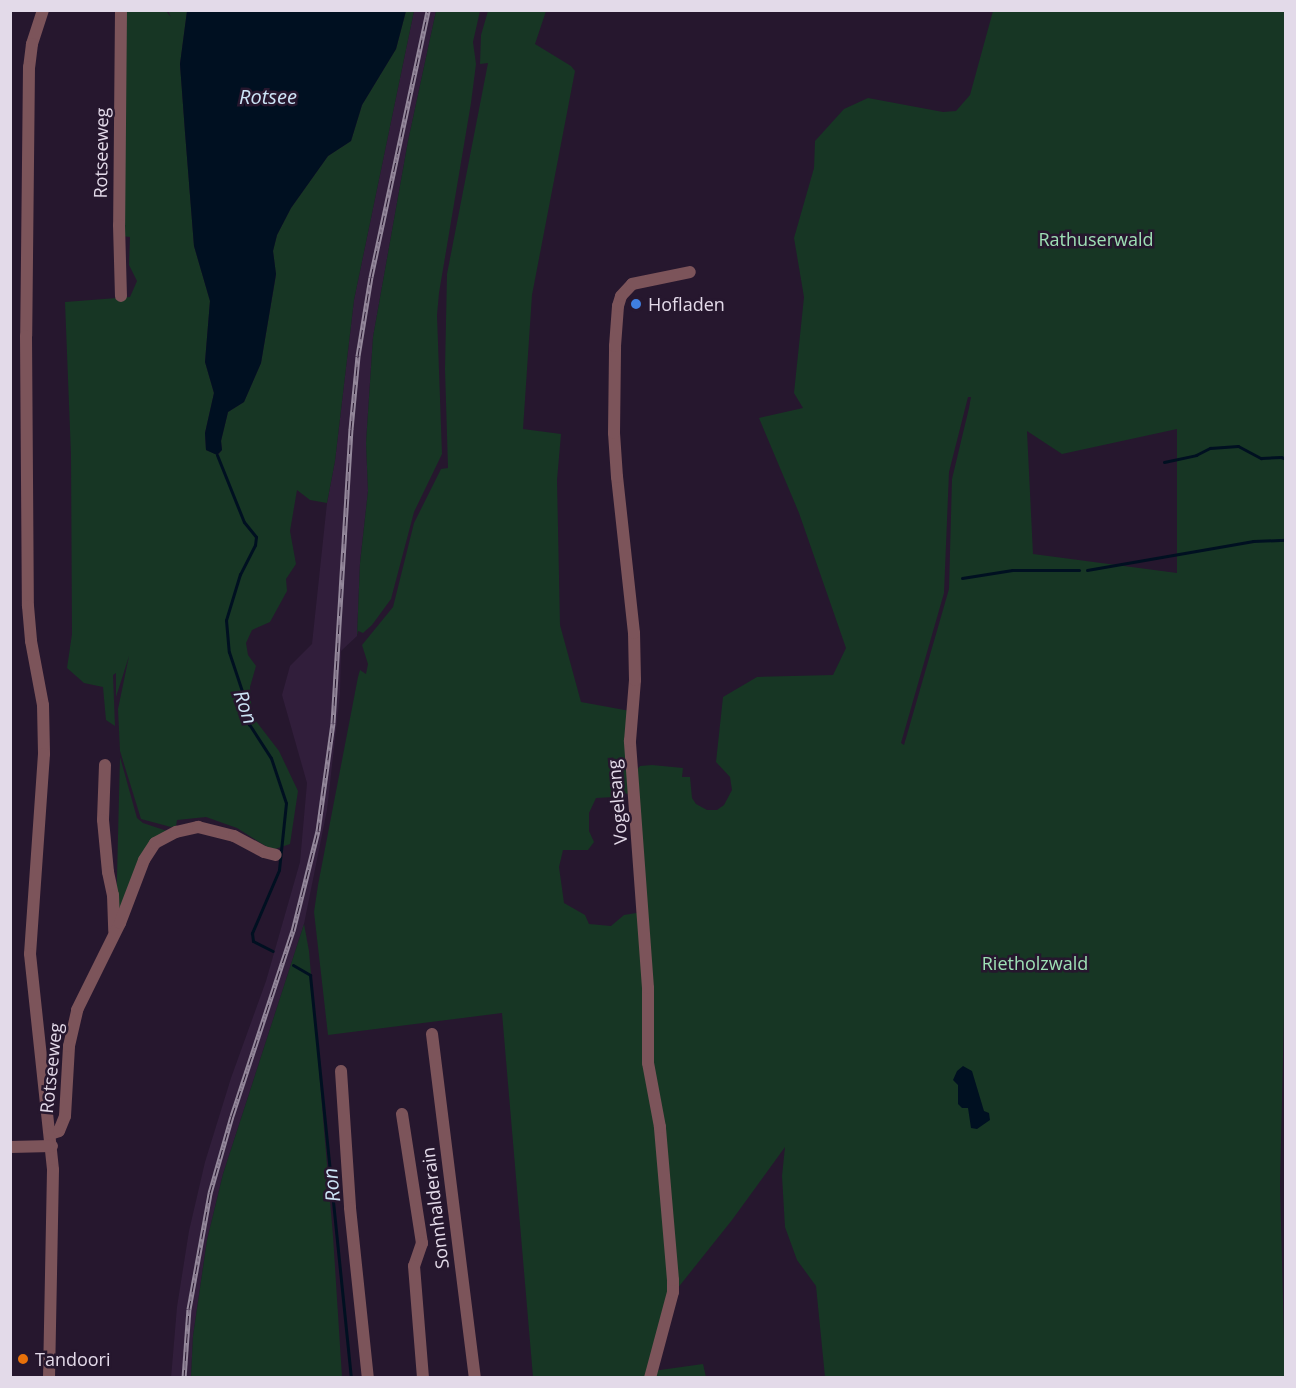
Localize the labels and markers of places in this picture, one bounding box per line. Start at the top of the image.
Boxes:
place label: Hofladen [648,293,725,315]
marker: Hofladen [629,297,643,311]
place label: Tandoori [35,1348,111,1370]
marker: Tandoori [16,1352,30,1366]

